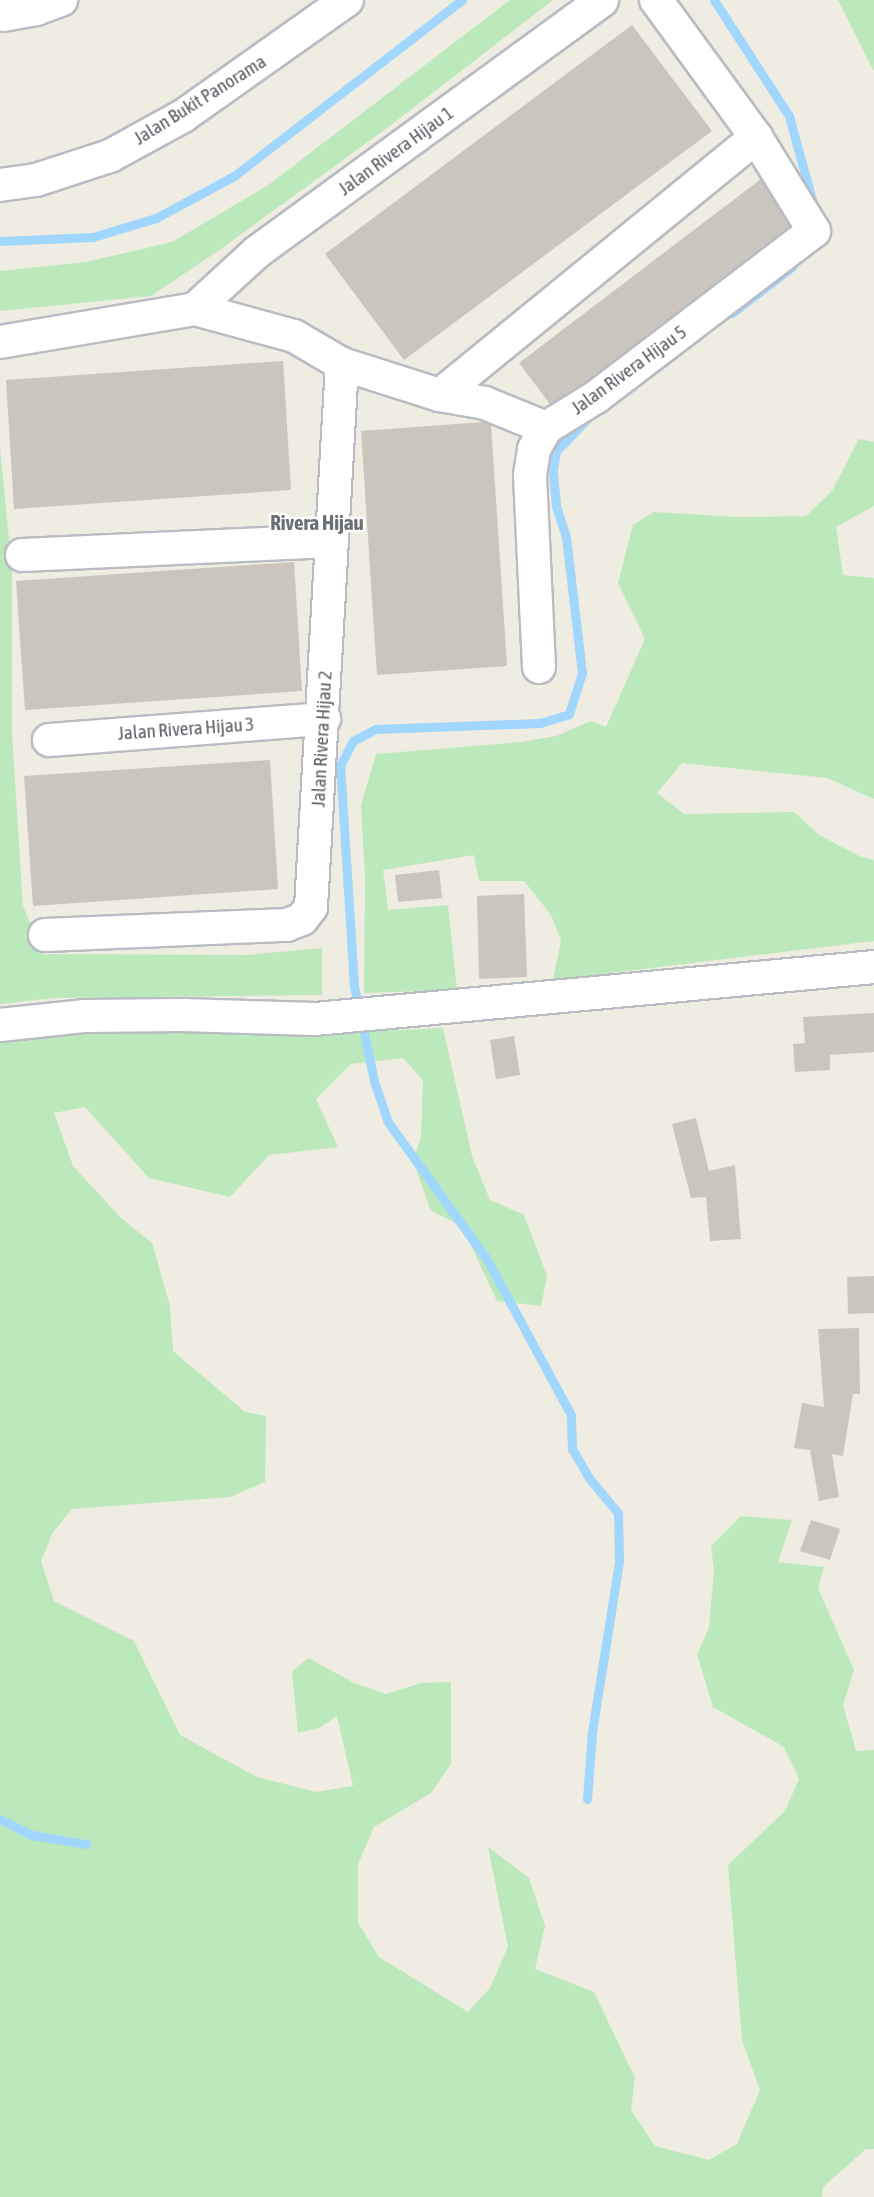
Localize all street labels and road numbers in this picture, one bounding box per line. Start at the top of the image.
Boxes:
street label: Jalan Bukit Panorama [130,50,270,150]
street label: Jalan Rivera Hijau 1 [334,102,458,200]
street label: Jalan Rivera Hijau 5 [567,321,691,419]
street label: Jalan Rivera Hijau 2 [307,670,337,808]
street label: Jalan Rivera Hijau 3 [117,713,255,745]

